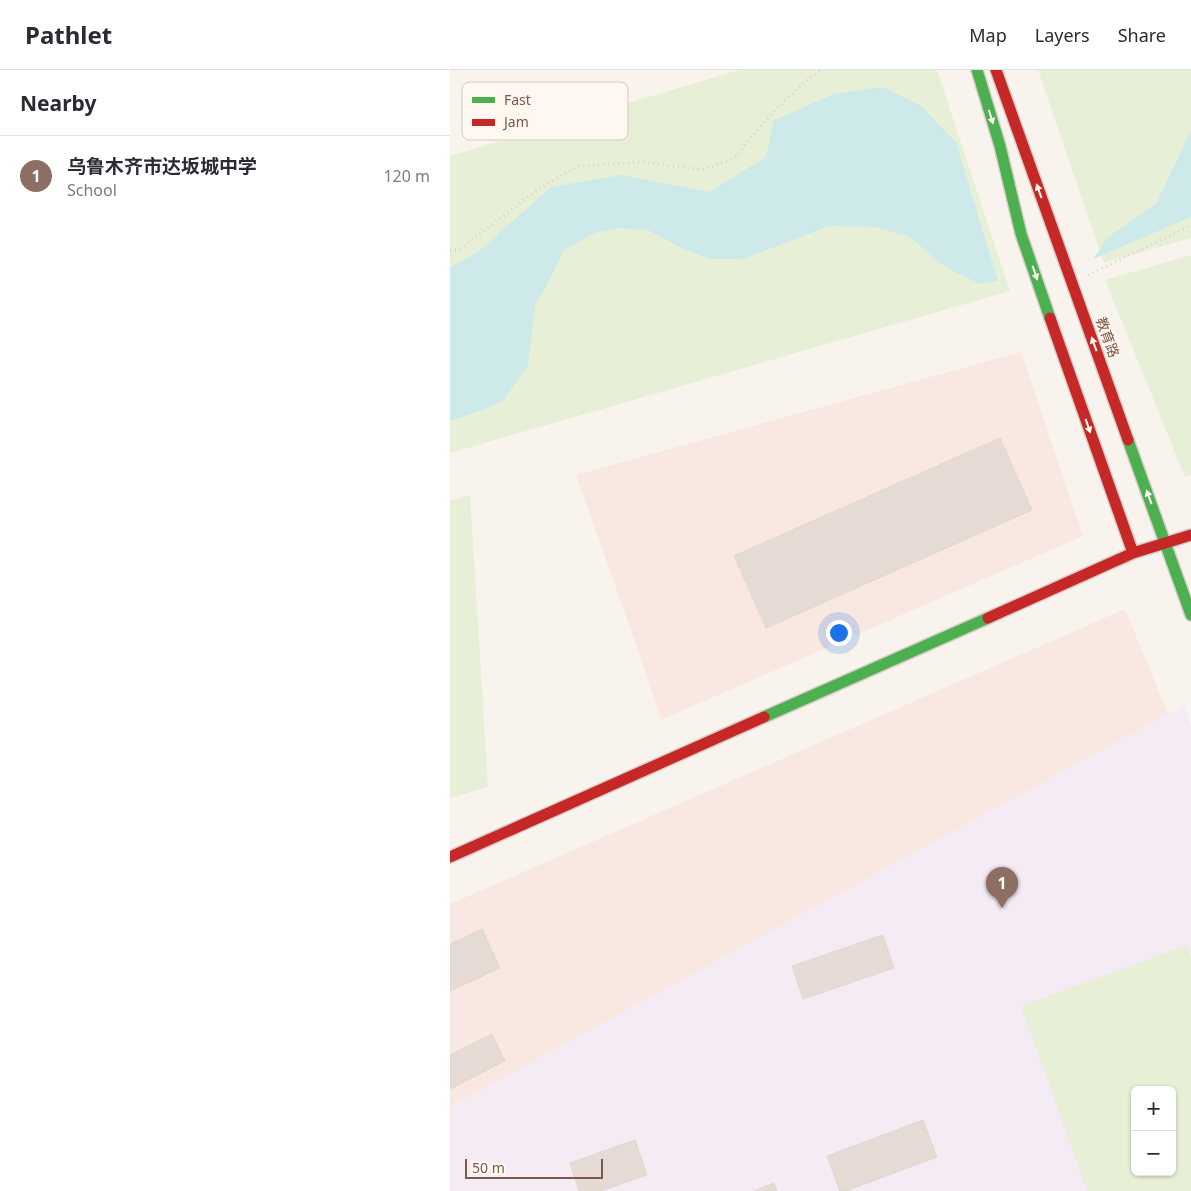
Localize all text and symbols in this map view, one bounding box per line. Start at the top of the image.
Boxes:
text: Pathlet [25,18,112,51]
text: Map [969,23,1007,47]
text: Layers [1035,23,1090,47]
text: Share [1118,23,1166,47]
legend [462,82,628,140]
text: Nearby [20,89,96,117]
text: Fast [504,90,531,109]
one-way arrow [988,109,995,124]
text: Jam [502,112,529,131]
text: 乌鲁木齐市达坂城中学 [67,153,257,179]
text: 1 [31,165,41,187]
text: 120 m [383,165,430,187]
text: School [67,179,117,201]
one-way arrow [1035,183,1043,198]
one-way arrow [1031,266,1039,281]
street label: 教育路 [1092,314,1124,360]
one-way arrow [1090,336,1098,351]
one-way arrow [1085,419,1093,434]
one-way arrow [1145,489,1153,504]
your location [826,620,852,646]
pin: 1 [986,867,1018,908]
map controls [1131,1086,1176,1176]
button: + [1131,1086,1176,1131]
button: − [1131,1131,1176,1176]
scale bar [465,1156,602,1179]
text: 50 m [472,1158,505,1177]

